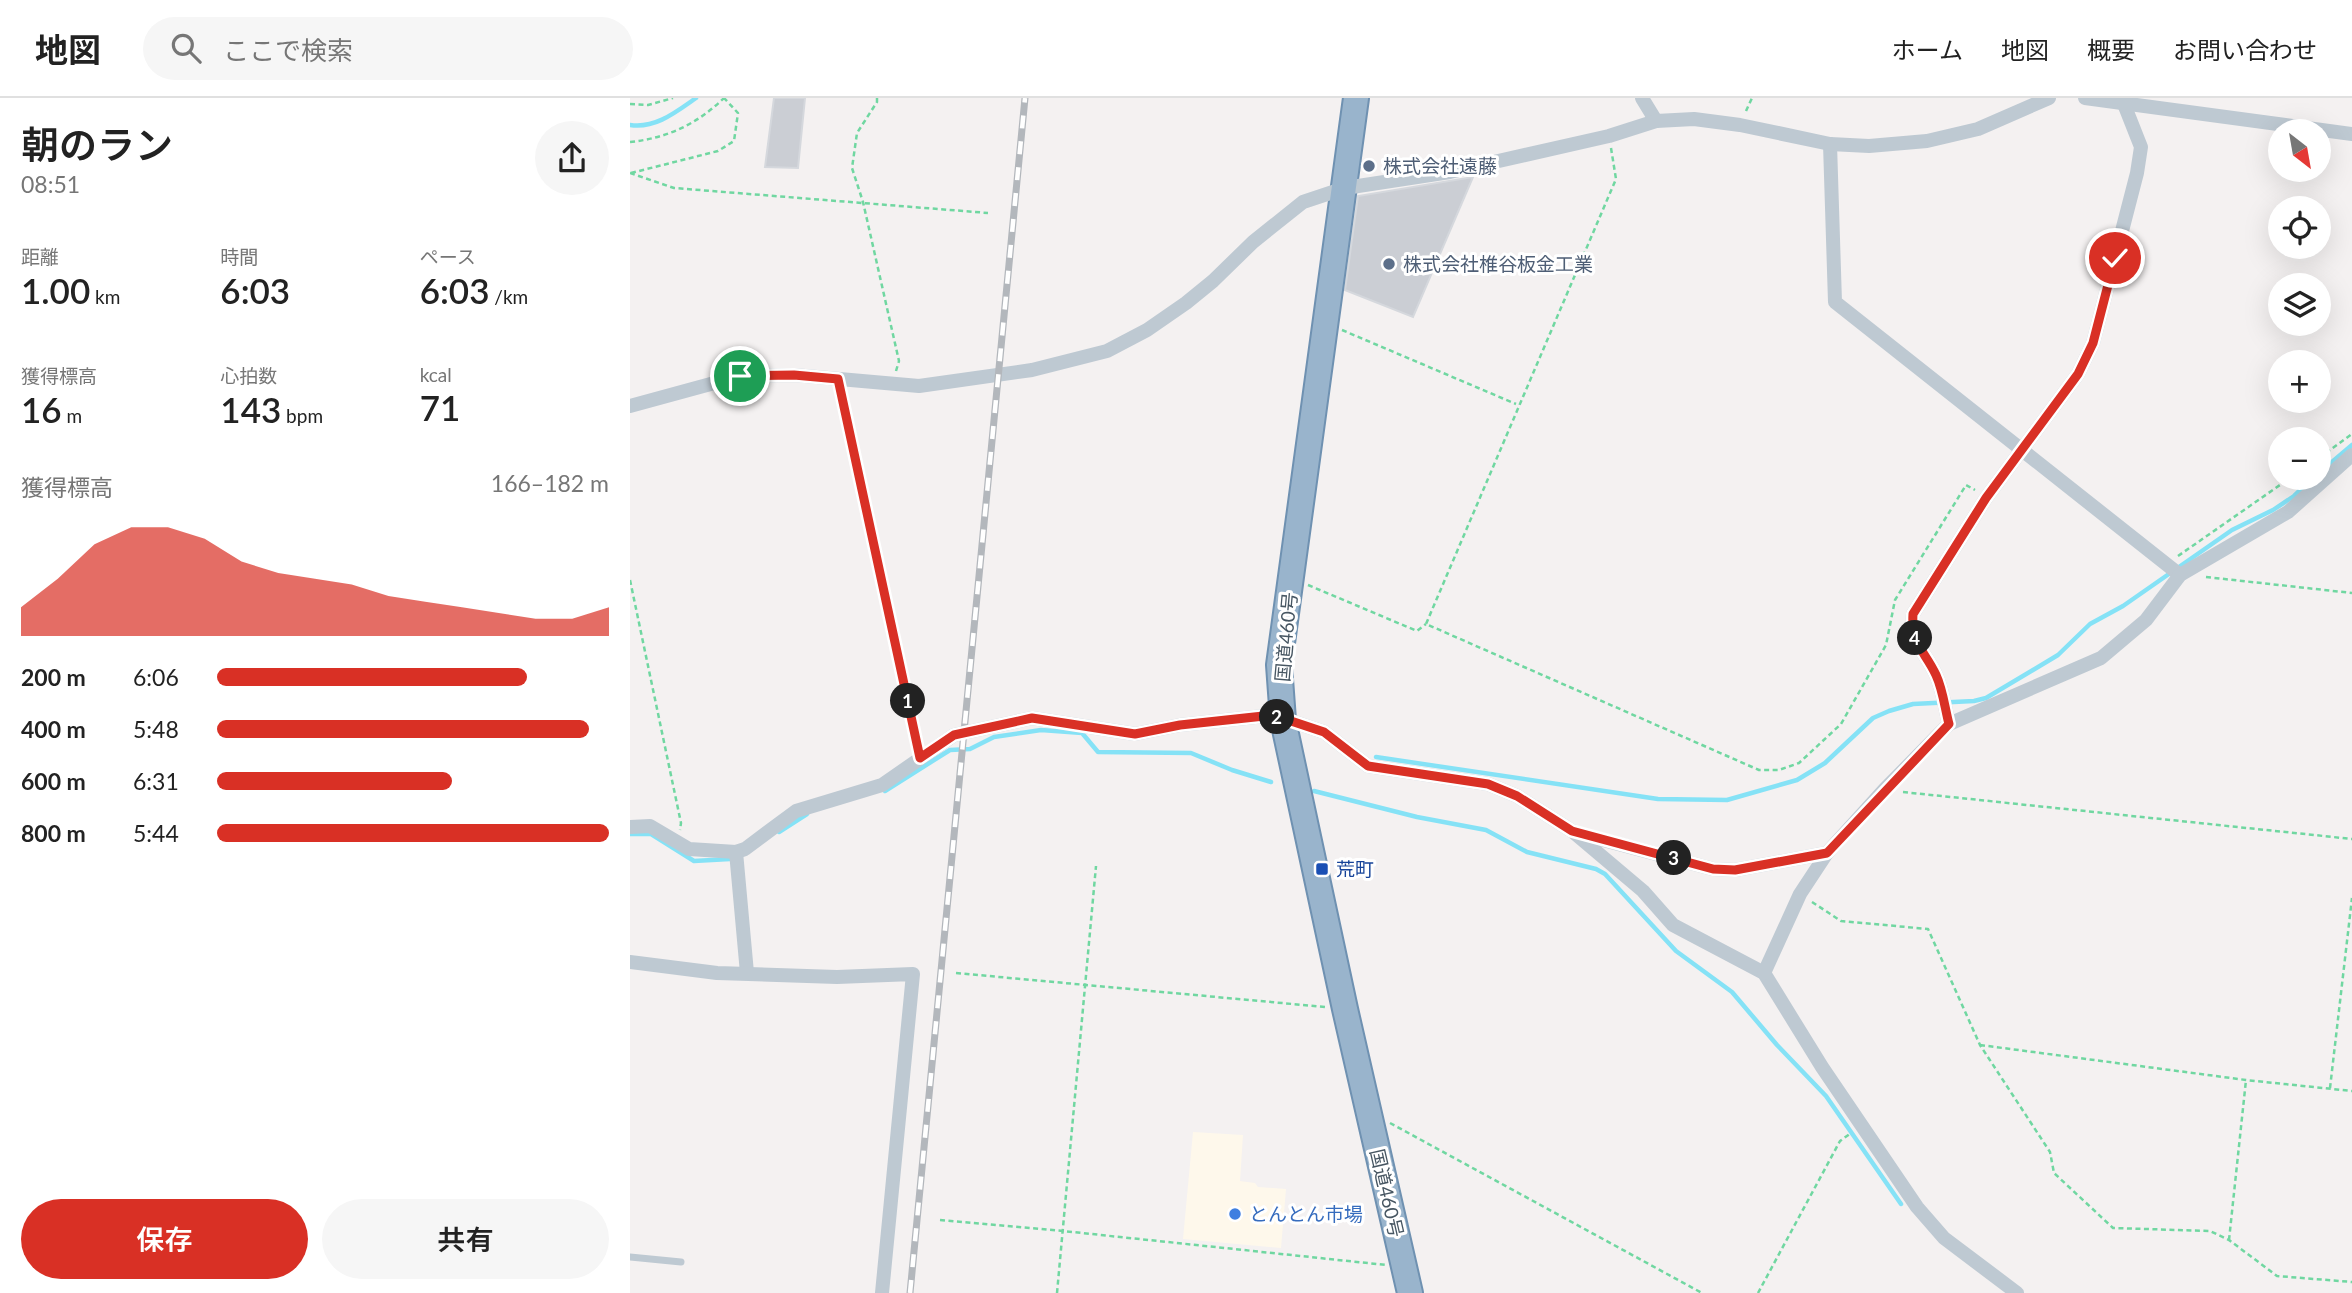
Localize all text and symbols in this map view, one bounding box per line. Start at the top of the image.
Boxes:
search box [143,17,633,80]
text: 地図 [35,29,101,69]
icon: search [167,29,205,67]
text: ここで検索 [223,34,353,66]
text: ホーム [1892,35,1963,64]
text: 地図 [2001,35,2049,64]
text: 概要 [2087,35,2135,64]
text: お問い合わせ [2173,35,2317,64]
north arrow [2268,119,2331,182]
map controls [2268,119,2331,490]
text: 朝のラン [21,121,173,167]
button: share [535,121,609,195]
place label: 株式会社遠藤 [1383,154,1497,177]
marker: 株式会社遠藤 [1361,158,1377,174]
text: 08:51 [21,170,80,198]
button: locate [2268,196,2331,259]
pin [2085,228,2145,288]
icon: check [2096,239,2134,277]
text: 距離 [21,245,59,268]
text: 時間 [220,245,258,268]
text: ペース [420,245,476,268]
place label: 株式会社椎谷板金工業 [1403,252,1593,275]
marker: 株式会社椎谷板金工業 [1381,256,1397,272]
text: 1.00 [21,269,90,311]
text: 6:03 [220,269,290,311]
text: 6:03 [420,269,489,311]
button: layers [2268,273,2331,336]
text: km [90,285,120,308]
text: /km [489,285,528,308]
pin [710,346,770,406]
button: + [2268,350,2331,413]
icon: arrive [721,357,759,395]
text: kcal [420,363,452,386]
text: 獲得標高 [21,364,97,387]
text: 心拍数 [220,364,277,387]
text: 71 [420,386,460,428]
text: 16 [21,388,62,430]
text: 143 [220,388,281,430]
text: m [62,404,82,427]
text: bpm [281,404,323,427]
button: − [2268,427,2331,490]
text: 166–182 m [491,469,609,497]
text: 獲得標高 [21,473,113,501]
street label: 国道460号 [1270,591,1301,683]
pin: 4 [1898,620,1932,656]
text: 4 [1909,626,1920,649]
text: 200 m [21,663,86,691]
text: 6:06 [133,663,179,691]
pin: 1 [890,684,926,718]
text: 1 [902,689,913,712]
pin: 2 [1260,700,1294,734]
text: 2 [1271,705,1282,728]
text: 400 m [21,715,86,743]
text: 5:48 [133,715,179,743]
text: 600 m [21,767,86,795]
text: 6:31 [133,767,179,795]
text: 800 m [21,819,86,847]
text: 5:44 [133,819,179,847]
pin: 3 [1656,840,1692,876]
text: 3 [1668,846,1679,869]
place label: 荒町 [1336,857,1374,880]
marker: 荒町 [1314,861,1330,877]
street label: 国道460号 [1366,1146,1409,1239]
button: 保存 [21,1199,308,1279]
button: 共有 [322,1199,609,1279]
place label: とんとん市場 [1249,1202,1363,1225]
marker: とんとん市場 [1227,1206,1243,1222]

